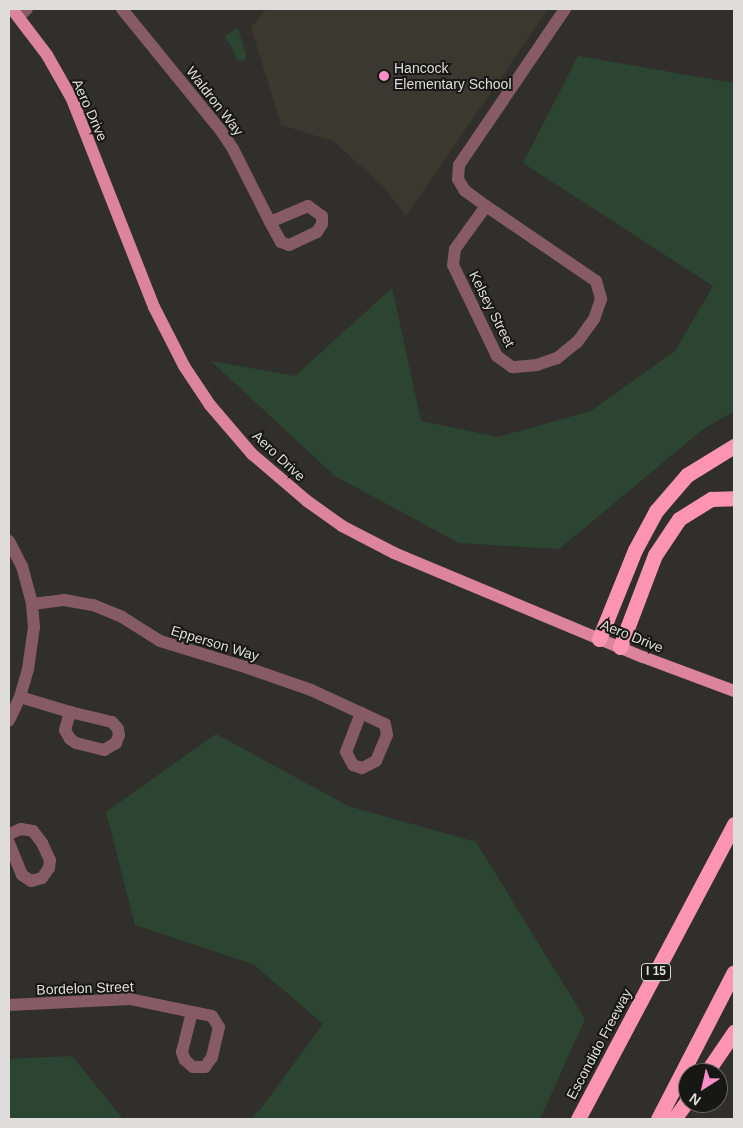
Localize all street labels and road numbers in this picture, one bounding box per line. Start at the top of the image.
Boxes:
street label: Waldron Way [183,63,247,139]
street label: Aero Drive [69,76,111,144]
street label: Kelsey Street [466,268,518,350]
street label: Aero Drive [249,427,309,485]
street label: Aero Drive [598,616,666,656]
street label: Epperson Way [169,622,261,664]
road number: I 15 [640,962,672,982]
street label: Bordelon Street [36,978,134,998]
street label: Escondido Freeway [563,986,635,1102]

